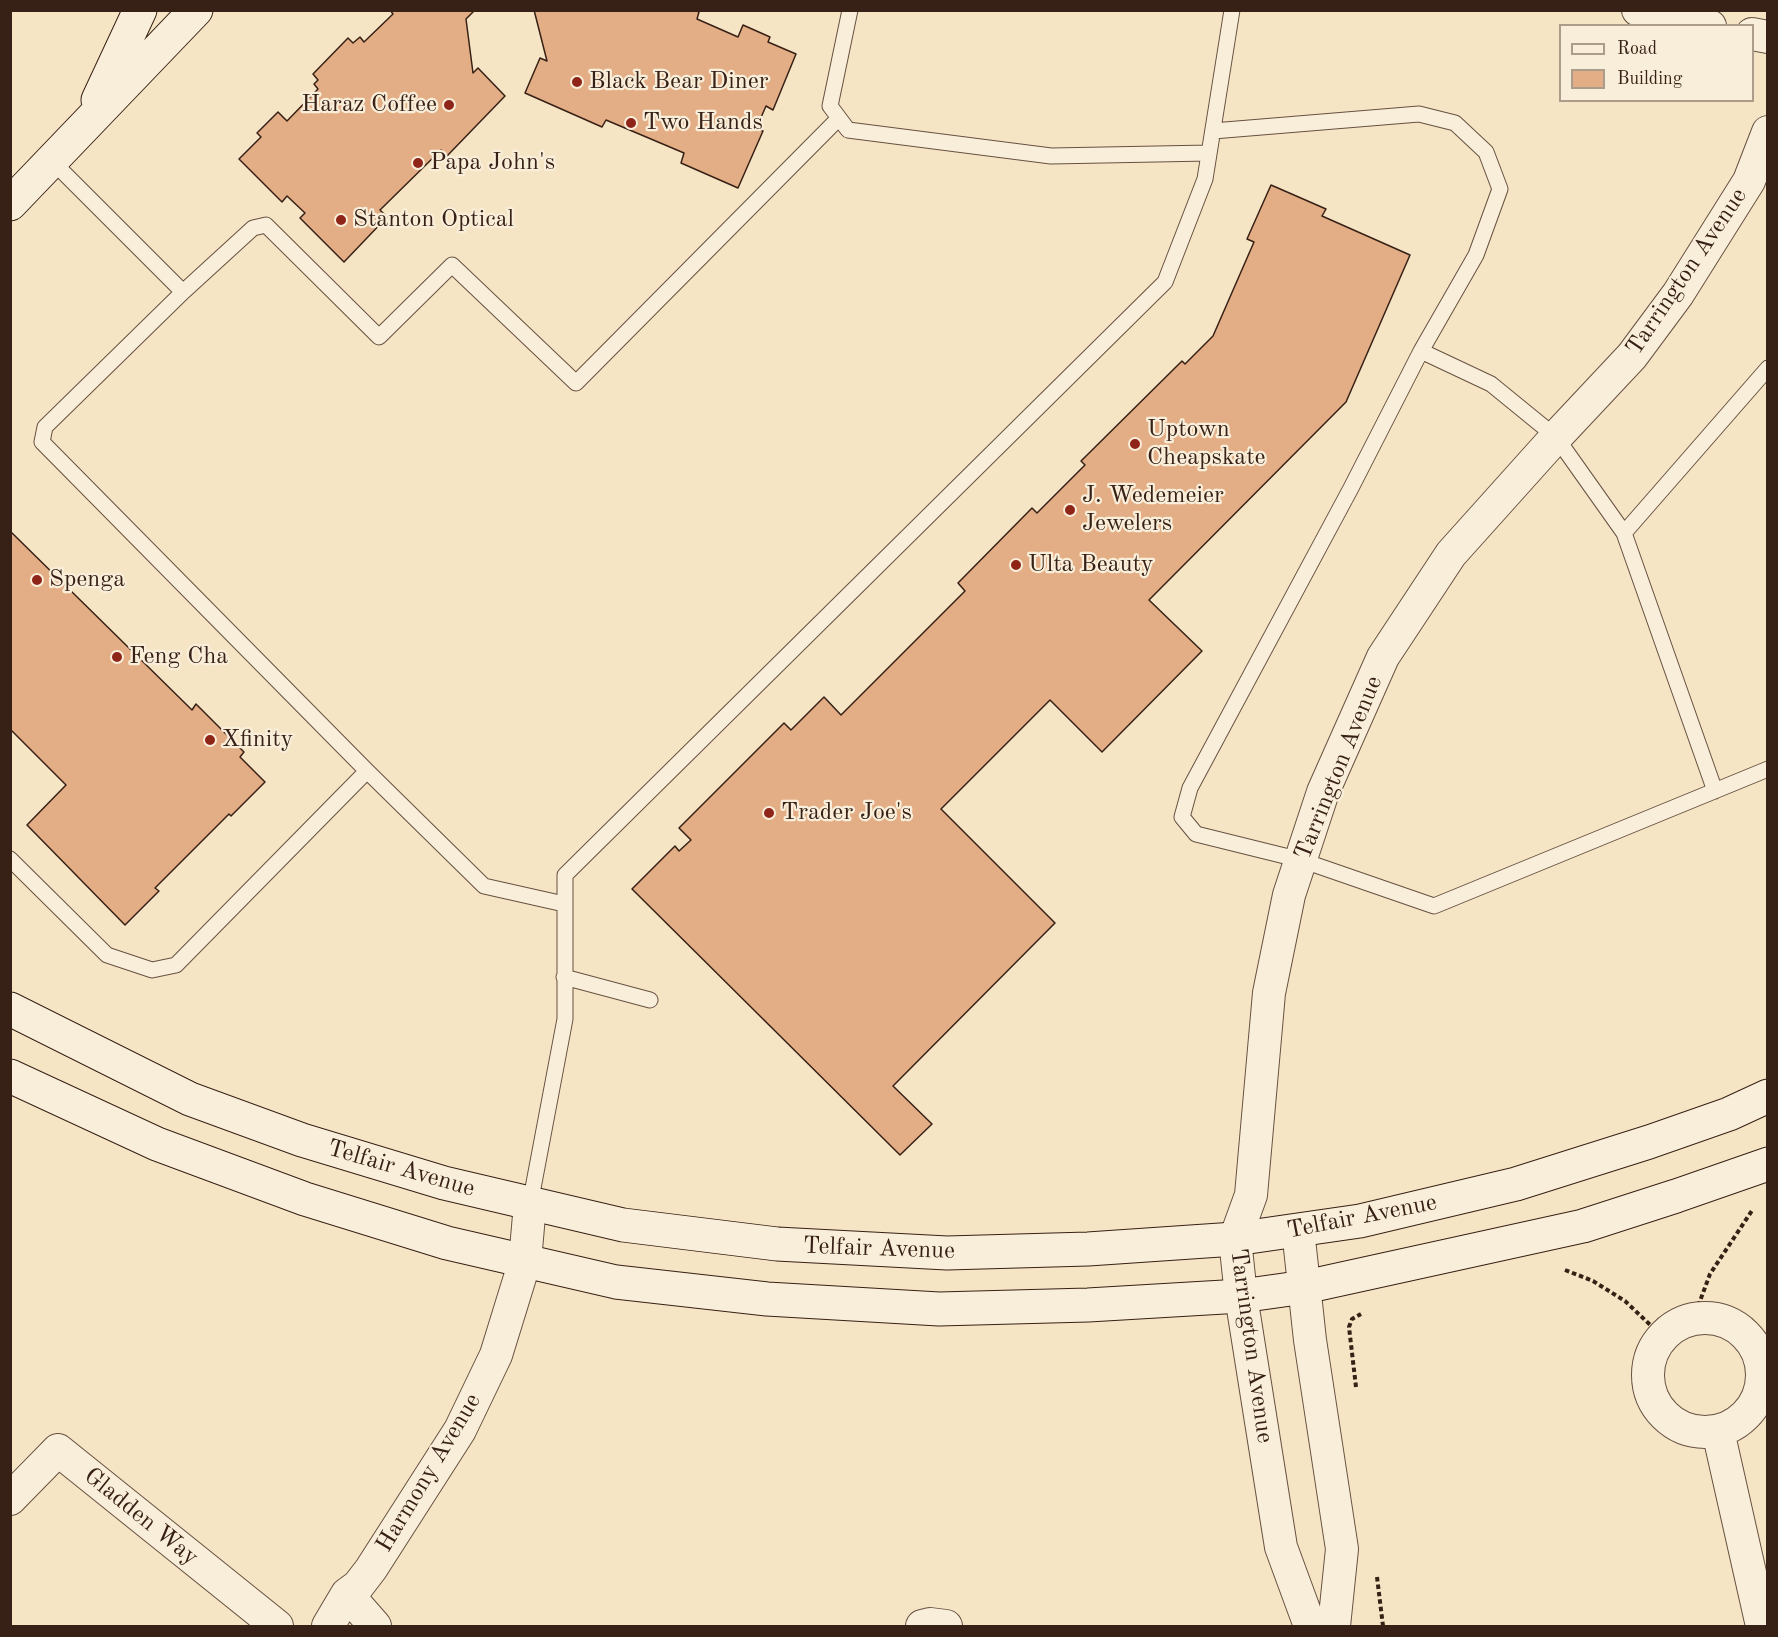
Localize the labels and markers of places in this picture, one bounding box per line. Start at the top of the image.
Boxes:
place label: Black Bear Diner [589,68,769,96]
marker: Black Bear Diner [570,75,584,89]
place label: Haraz Coffee [301,91,437,119]
marker: Haraz Coffee [442,98,456,112]
place label: Two Hands [643,109,763,137]
marker: Two Hands [624,116,638,130]
place label: Papa John's [430,149,555,177]
marker: Papa John's [411,156,425,170]
place label: Stanton Optical [353,206,514,234]
marker: Stanton Optical [334,213,348,227]
place label: Uptown Cheapskate [1147,416,1266,472]
marker: Uptown Cheapskate [1128,437,1142,451]
place label: J. Wedemeier Jewelers [1082,482,1224,538]
marker: J. Wedemeier Jewelers [1063,503,1077,517]
place label: Ulta Beauty [1028,551,1154,579]
marker: Ulta Beauty [1009,558,1023,572]
place label: Spenga [49,566,125,594]
marker: Spenga [30,573,44,587]
place label: Feng Cha [129,643,228,671]
marker: Feng Cha [110,650,124,664]
place label: Xfinity [222,726,293,754]
marker: Xfinity [203,733,217,747]
place label: Trader Joe's [781,799,912,827]
marker: Trader Joe's [762,806,776,820]

